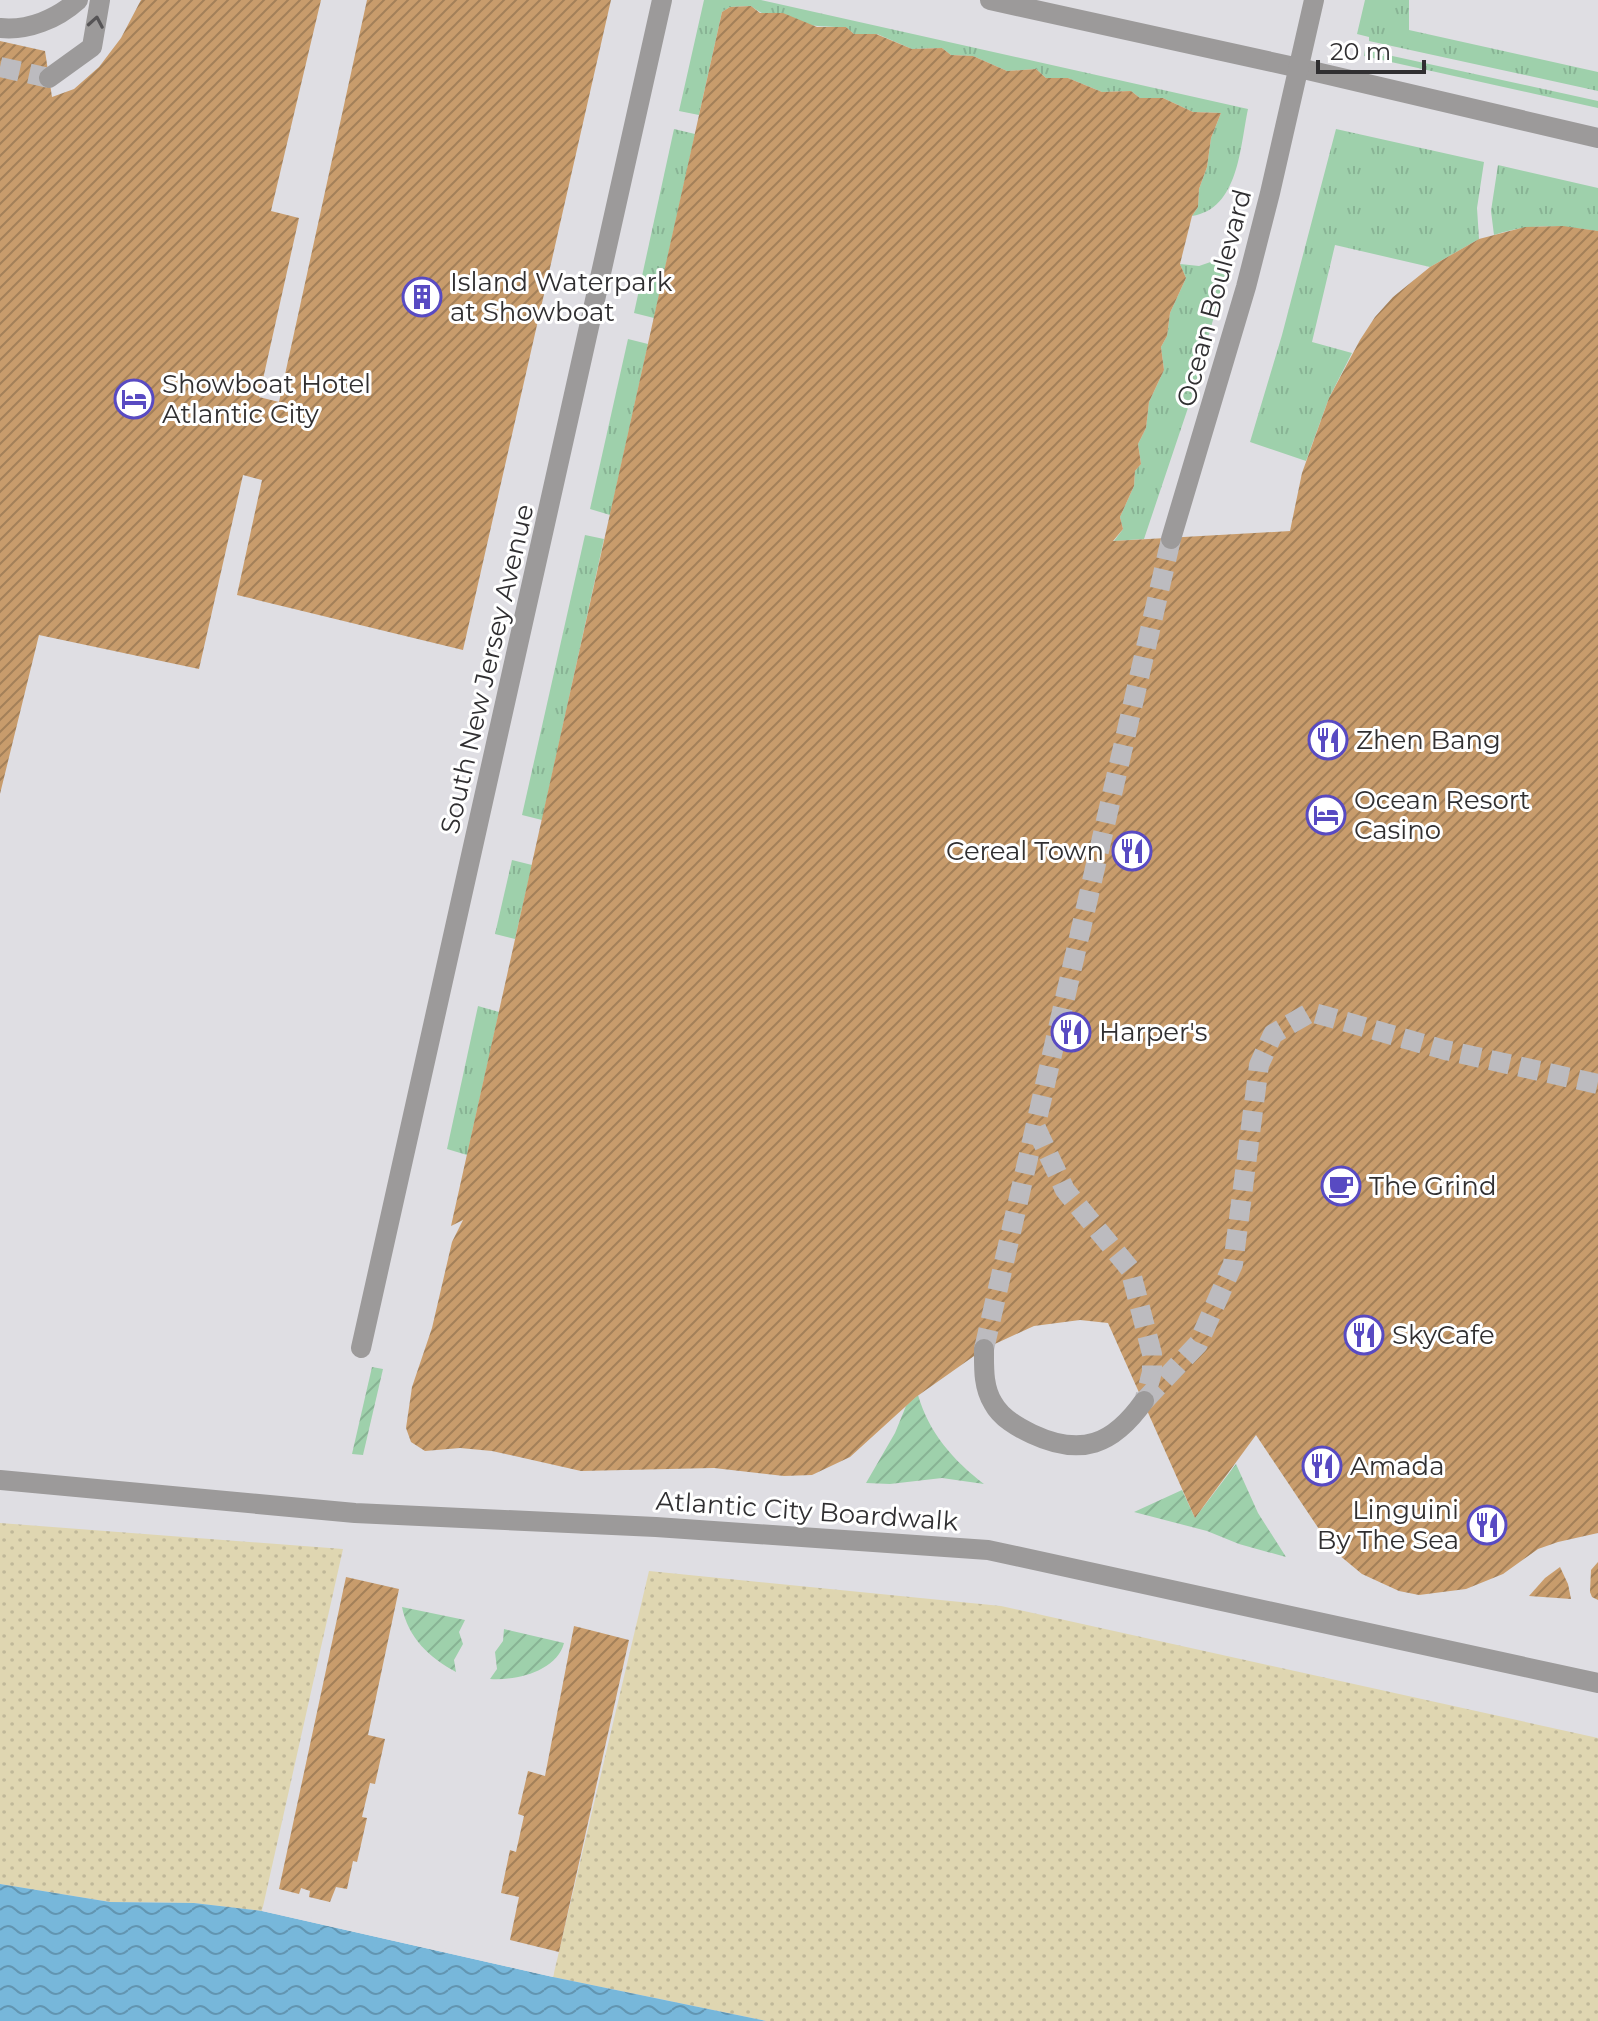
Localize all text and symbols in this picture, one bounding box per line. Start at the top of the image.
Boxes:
one-way arrow [87,15,104,29]
scale bar [1318,24,1424,74]
text: 20 m [1330,37,1391,66]
street label: Ocean Boulevard [1170,186,1258,410]
place label: Island Waterpark at Showboat [450,266,673,328]
building icon: Island Waterpark at Showboat [401,276,443,318]
place label: Showboat Hotel Atlantic City [162,368,371,430]
hotel icon: Showboat Hotel Atlantic City [113,378,155,420]
street label: South New Jersey Avenue [433,501,541,837]
restaurant icon: Zhen Bang [1307,719,1349,761]
place label: Zhen Bang [1356,724,1501,756]
place label: Ocean Resort Casino [1354,784,1530,846]
hotel icon: Ocean Resort Casino [1305,794,1347,836]
restaurant icon: Cereal Town [1111,830,1153,872]
place label: Cereal Town [946,835,1104,867]
restaurant icon: Harper's [1050,1011,1092,1053]
place label: Harper's [1099,1016,1207,1048]
cafe icon: The Grind [1320,1165,1362,1207]
place label: The Grind [1369,1170,1497,1202]
restaurant icon: SkyCafe [1343,1314,1385,1356]
place label: SkyCafe [1392,1319,1495,1351]
restaurant icon: Amada [1301,1445,1343,1487]
place label: Amada [1350,1450,1445,1482]
street label: Atlantic City Boardwalk [655,1484,960,1538]
place label: Linguini By The Sea [1317,1494,1459,1556]
restaurant icon: Linguini By The Sea [1466,1504,1508,1546]

